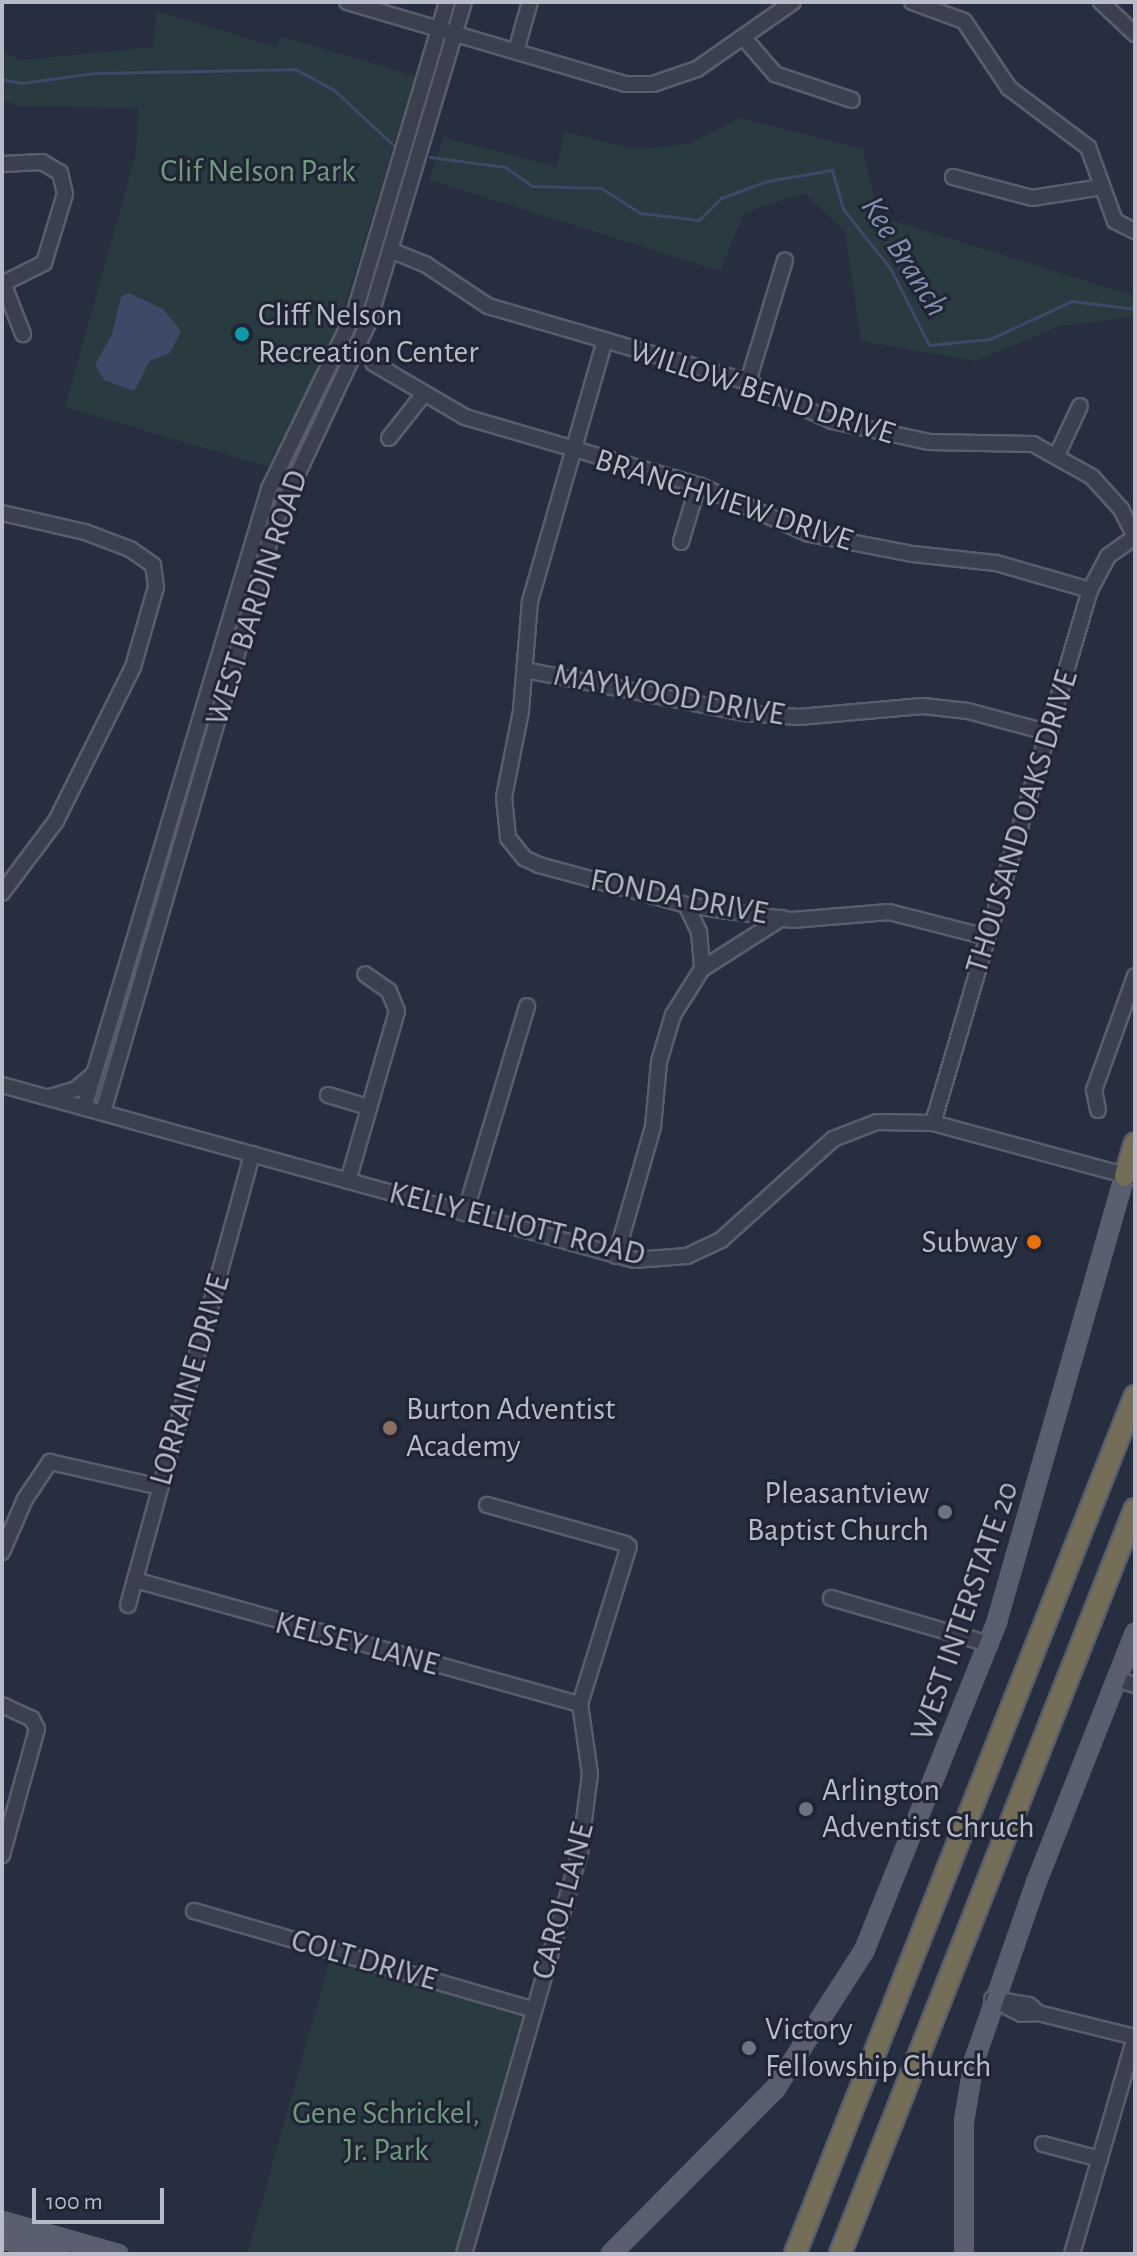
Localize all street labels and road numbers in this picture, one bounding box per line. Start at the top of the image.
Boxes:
street label: WILLOW BEND DRIVE [625,331,899,453]
street label: BRANCHVIEW DRIVE [590,440,858,560]
street label: WEST BARDIN ROAD [198,466,316,730]
street label: MAYWOOD DRIVE [551,656,787,734]
street label: THOUSAND OAKS DRIVE [958,666,1086,978]
street label: FONDA DRIVE [587,861,771,933]
street label: KELLY ELLIOTT ROAD [385,1174,649,1274]
street label: LORRAINE DRIVE [142,1270,238,1490]
street label: WEST INTERSTATE 20 [903,1476,1027,1746]
street label: KELSEY LANE [271,1604,443,1684]
street label: CAROL LANE [524,1818,602,1984]
street label: COLT DRIVE [287,1921,441,1999]

